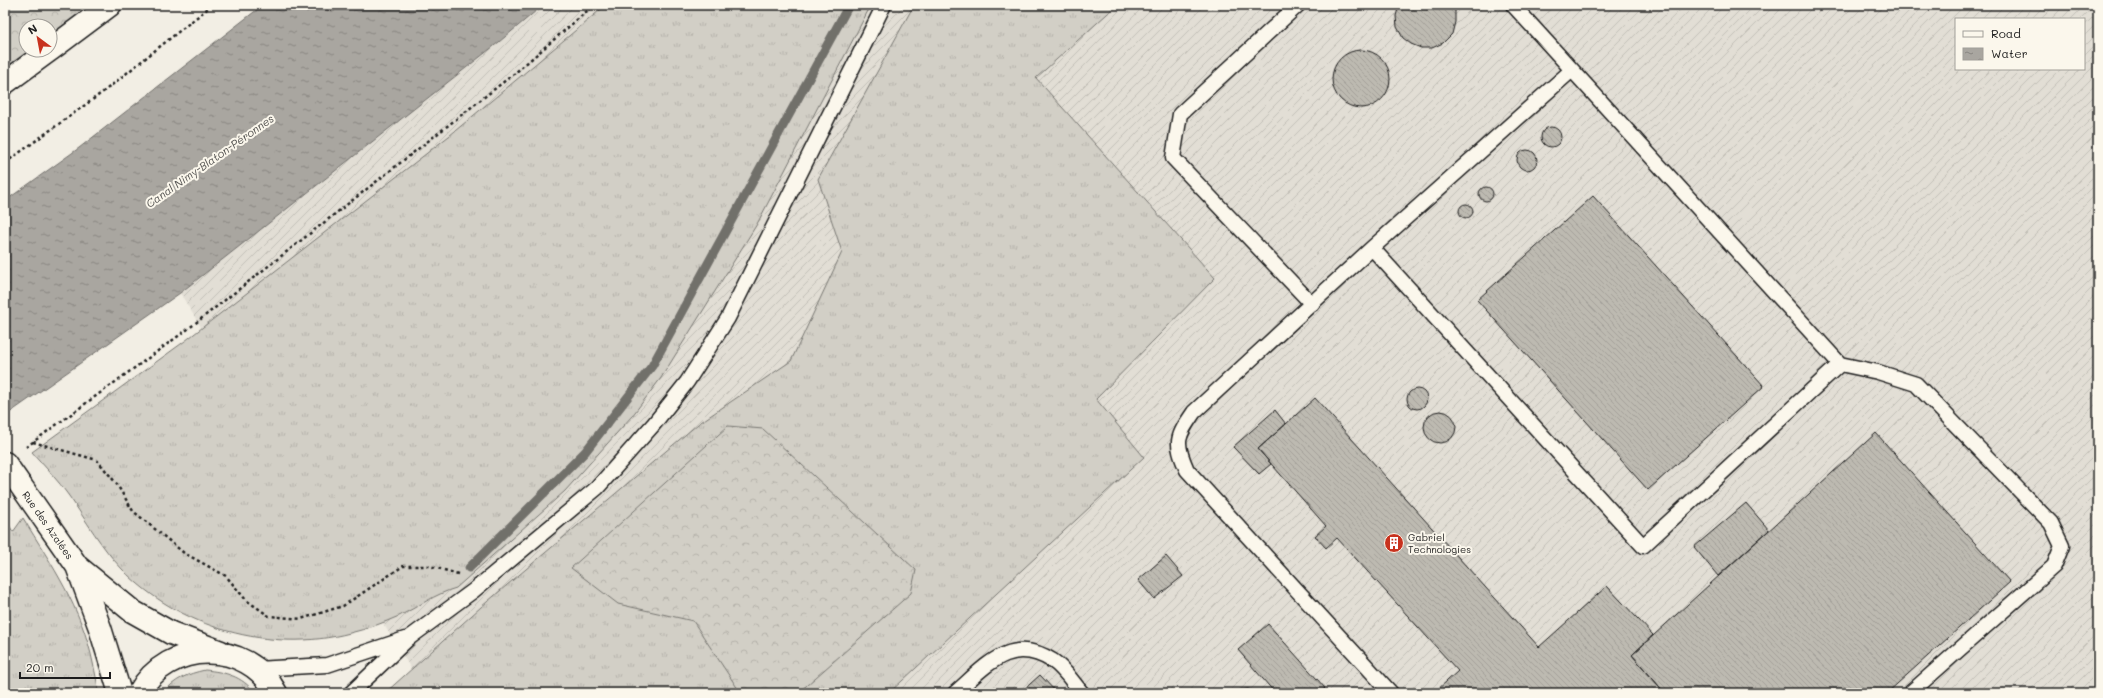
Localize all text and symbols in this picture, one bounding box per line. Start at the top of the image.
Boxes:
north arrow [18,18,58,58]
legend [1955,18,2085,70]
text: N [25,21,40,38]
text: Road [1991,25,2021,41]
text: Water [1991,45,2028,61]
water label: Canal Nimy-Blaton-Péronnes [143,111,277,211]
street label: Rue des Azalées [19,488,77,562]
place label: Gabriel Technologies [1408,530,1471,556]
building icon: Gabriel Technologies [1383,532,1405,554]
scale bar [20,654,110,680]
text: 20 m [26,659,54,675]

